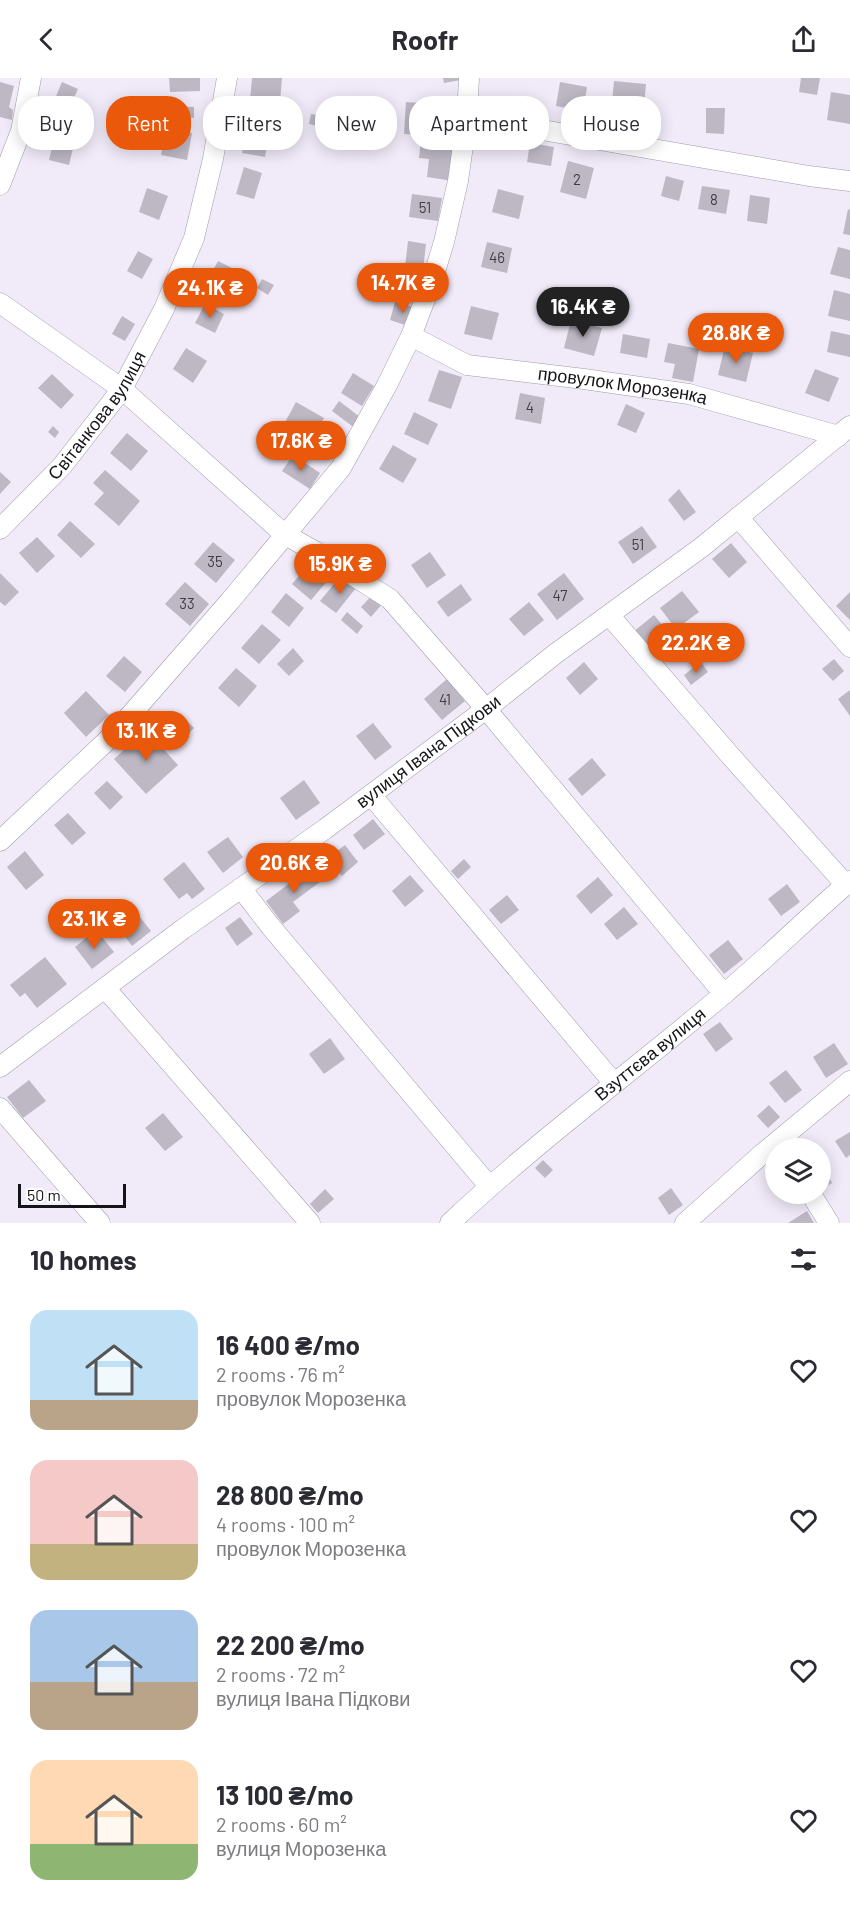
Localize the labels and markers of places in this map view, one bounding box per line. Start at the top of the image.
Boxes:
pin: 14.7K ₴ [348,263,458,314]
pin: 24.1K ₴ [155,268,265,319]
pin: 16.4K ₴ [528,287,638,338]
pin: 28.8K ₴ [681,313,791,364]
pin: 17.6K ₴ [246,421,356,472]
pin: 15.9K ₴ [285,544,395,595]
pin: 22.2K ₴ [641,623,751,674]
pin: 13.1K ₴ [91,711,201,762]
pin: 20.6K ₴ [239,843,349,894]
pin: 23.1K ₴ [39,899,149,950]

